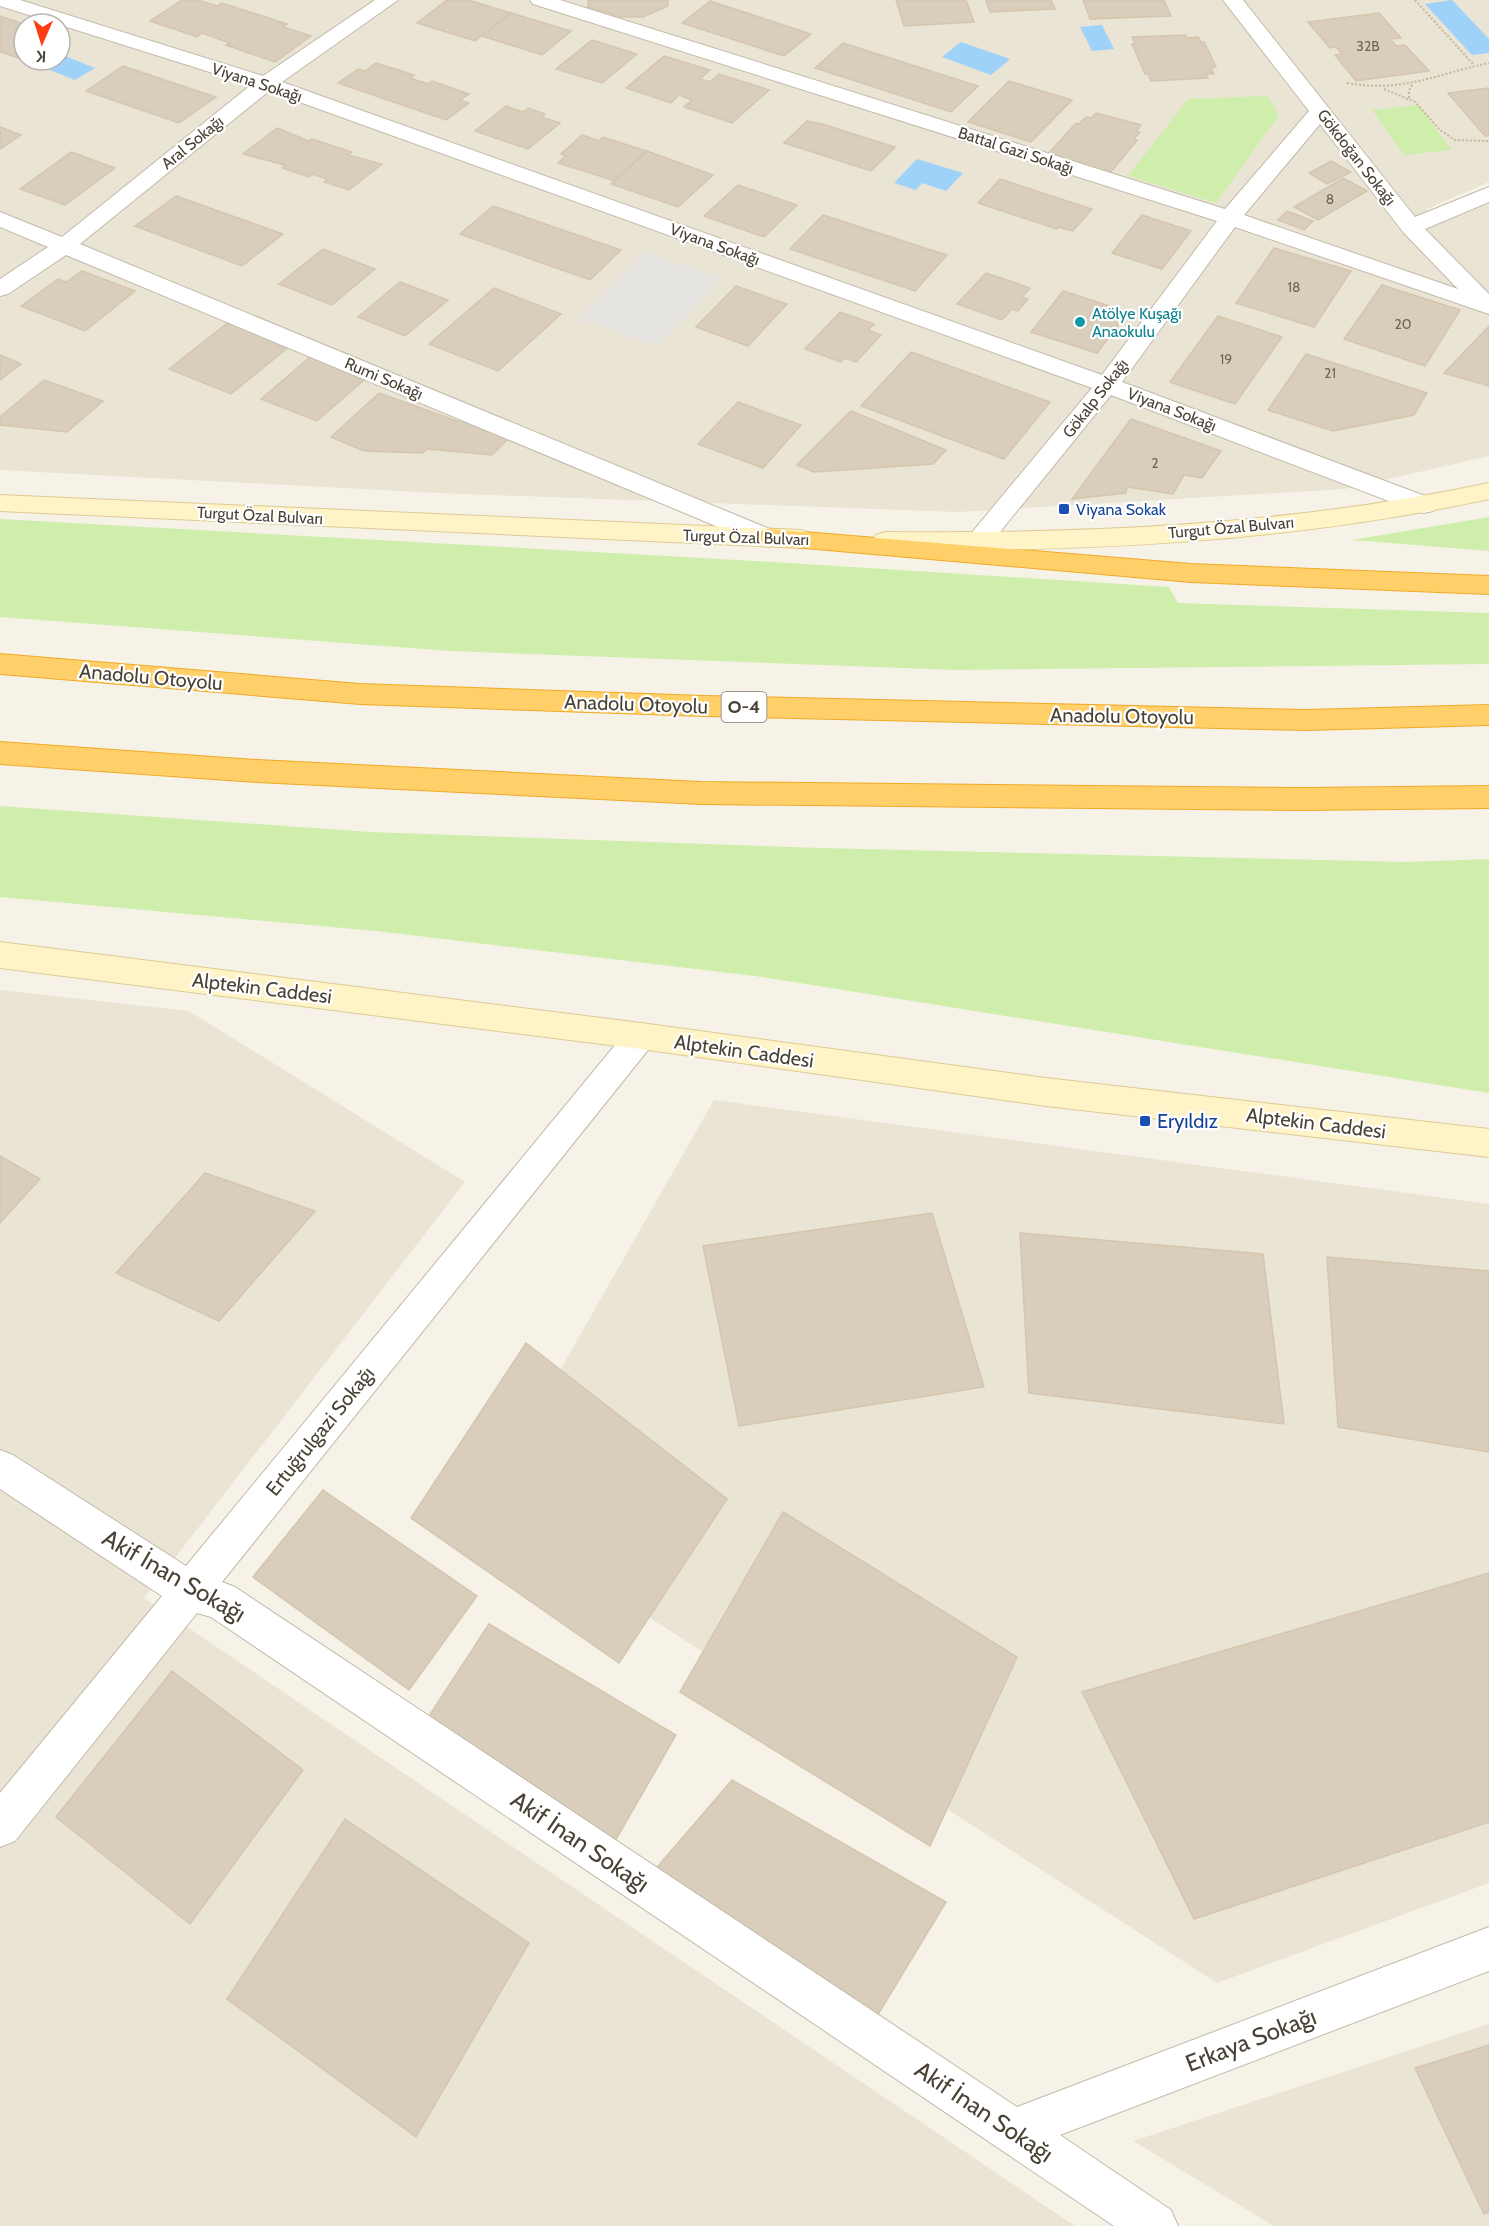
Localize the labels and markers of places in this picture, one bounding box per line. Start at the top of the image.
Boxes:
place label: Atölye Kuşağı Anaokulu [1092,304,1182,341]
marker: Atölye Kuşağı Anaokulu [1073,315,1087,329]
place label: Viyana Sokak [1076,500,1167,519]
marker: Viyana Sokak [1057,502,1071,516]
place label: Eryıldız [1157,1109,1218,1133]
marker: Eryıldız [1138,1114,1152,1128]

